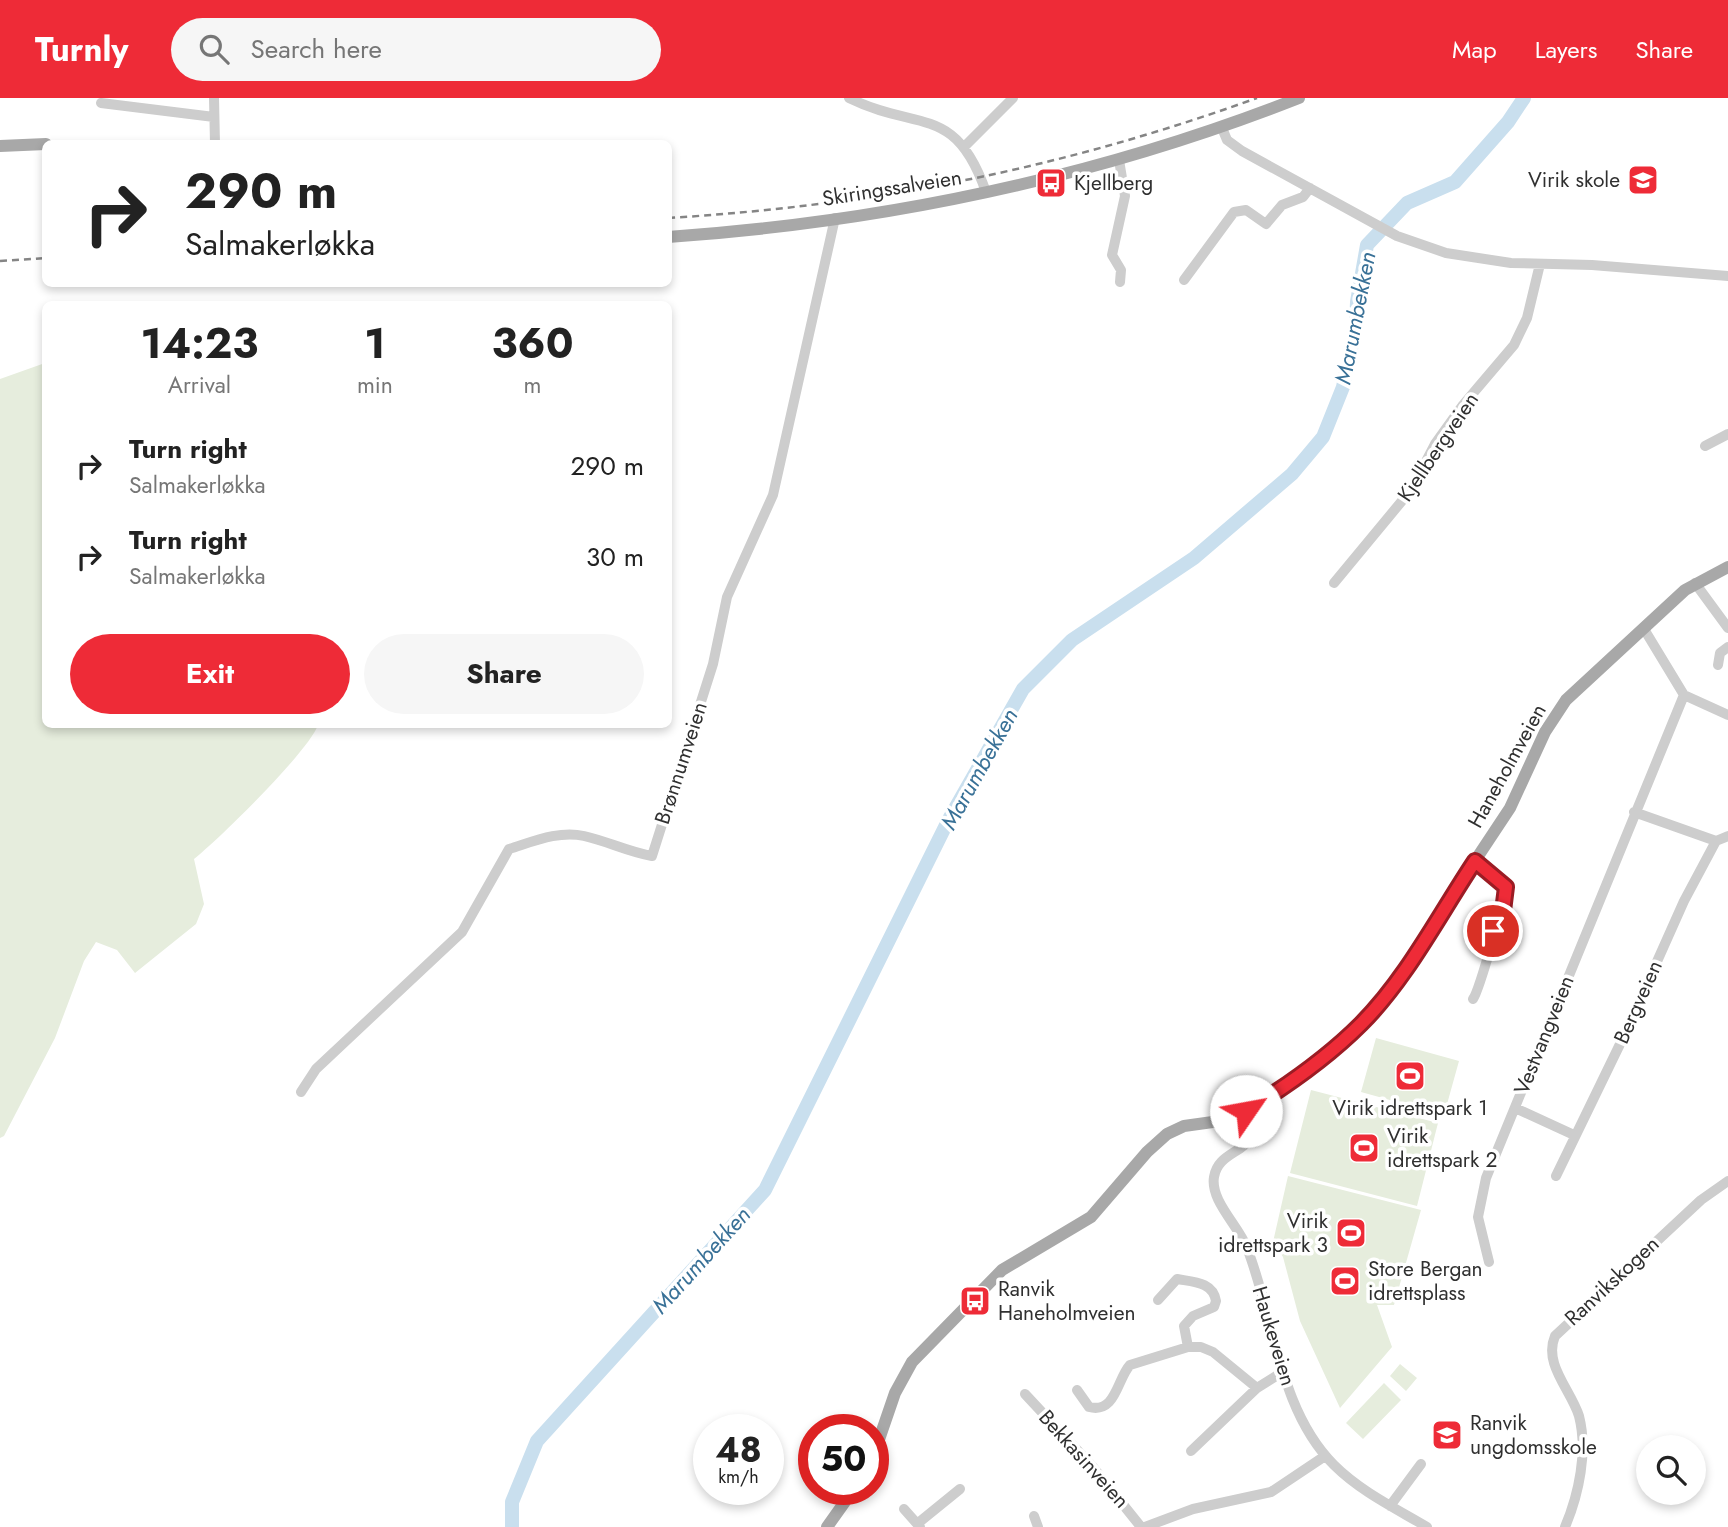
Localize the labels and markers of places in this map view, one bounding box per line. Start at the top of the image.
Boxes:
school or university icon: Virik skole [1626,163,1660,197]
place label: Virik skole [1528,165,1620,195]
bus stop icon: Kjellberg [1034,166,1068,200]
place label: Kjellberg [1074,168,1153,198]
pin [1463,901,1523,961]
sports icon: Virik idrettspark 1 [1393,1059,1427,1093]
place label: Virik idrettspark 1 [1332,1093,1488,1123]
place label: Virik idrettspark 2 [1387,1121,1497,1175]
sports icon: Virik idrettspark 2 [1347,1131,1381,1165]
place label: Virik idrettspark 3 [1218,1206,1329,1260]
sports icon: Virik idrettspark 3 [1334,1216,1368,1250]
place label: Store Bergan idrettsplass [1368,1254,1483,1308]
sports icon: Store Bergan idrettsplass [1328,1264,1362,1298]
place label: Ranvik Haneholmveien [998,1274,1136,1328]
bus stop icon: Ranvik Haneholmveien [958,1284,992,1318]
place label: Ranvik ungdomsskole [1470,1408,1597,1462]
school or university icon: Ranvik ungdomsskole [1430,1418,1464,1452]

